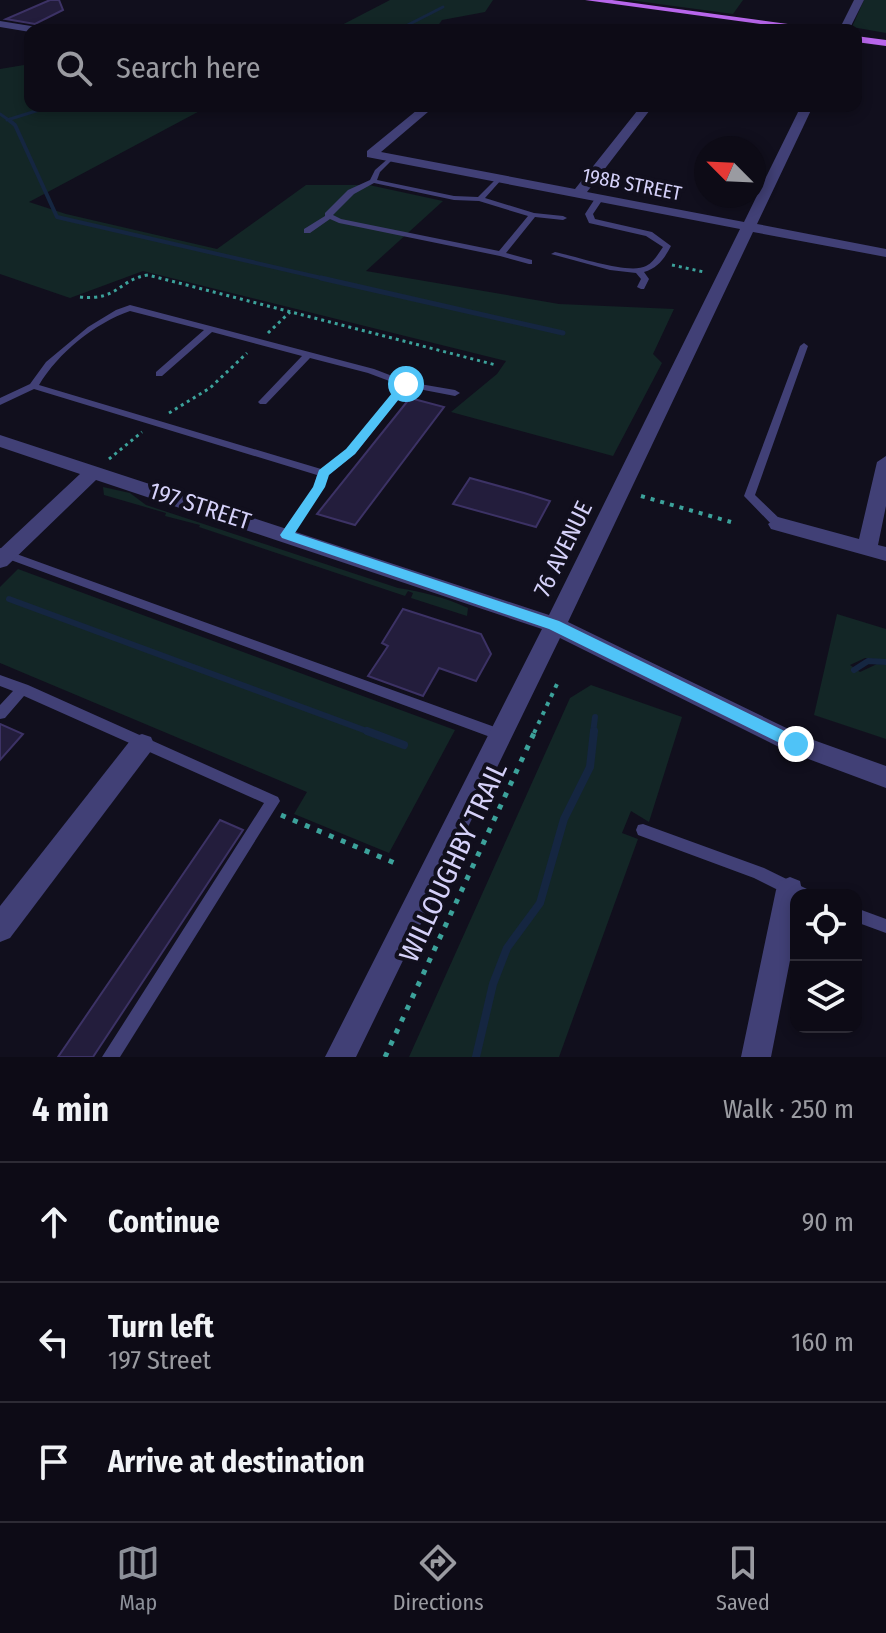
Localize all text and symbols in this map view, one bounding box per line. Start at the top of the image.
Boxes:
search box [24,24,862,112]
icon: search [52,46,96,90]
text: Search here [116,50,261,86]
north arrow [694,136,766,208]
street label: 198B STREET [580,163,684,206]
route start [388,366,424,402]
street label: 197 STREET [146,476,254,536]
street label: 76 AVENUE [528,497,598,601]
route end [778,726,814,762]
street label: WILLOUGHBY TRAIL [392,756,514,967]
map controls [790,889,862,1033]
button: locate [790,889,862,961]
button: layers [790,961,862,1033]
text: 4 min [32,1089,109,1130]
text: Walk · 250 m [723,1094,854,1125]
icon: ahead [32,1200,76,1244]
text: Continue [108,1204,220,1240]
text: 90 m [802,1207,854,1238]
text: Turn left [108,1309,214,1345]
icon: left [32,1320,76,1364]
text: 160 m [791,1327,854,1358]
text: 197 Street [108,1345,211,1376]
icon: arrive [32,1440,76,1484]
text: Arrive at destination [108,1444,365,1480]
tab: Map [116,1541,160,1616]
tab: Directions [393,1541,484,1616]
tab: Saved [716,1541,770,1616]

